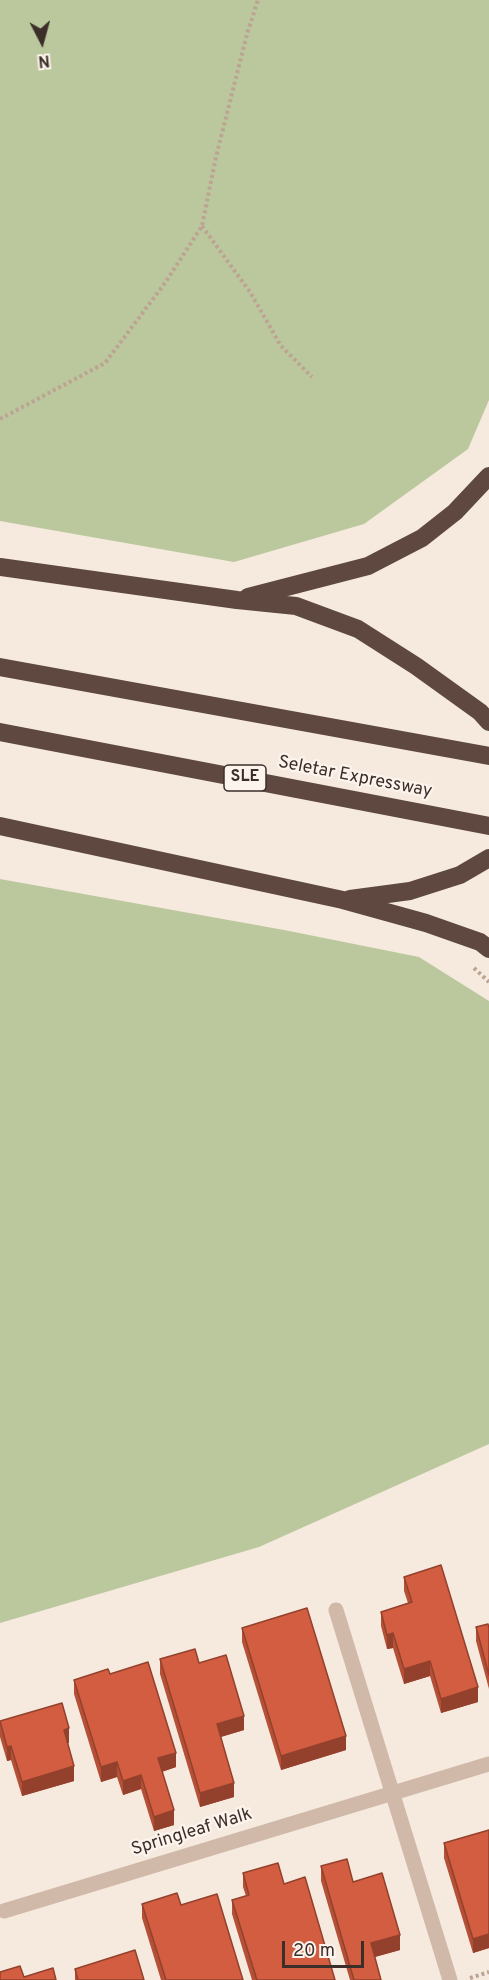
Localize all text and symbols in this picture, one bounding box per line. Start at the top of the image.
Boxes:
north arrow [12,12,72,72]
text: N [37,49,51,70]
street label: Seletar Expressway [276,752,434,804]
road number: SLE [224,765,266,791]
street label: Springleaf Walk [129,1804,255,1862]
scale bar [285,1929,368,1967]
text: 20 m [293,1940,335,1963]

